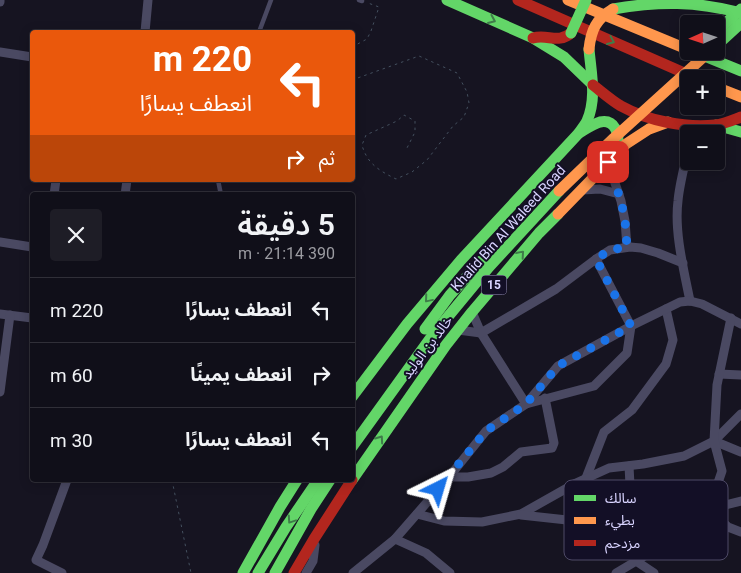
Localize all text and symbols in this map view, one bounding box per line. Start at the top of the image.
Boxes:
one-way arrow [487,13,496,24]
north arrow [680,15,725,60]
map controls [680,15,725,170]
one-way arrow [606,35,615,46]
text: 220 m [153,39,252,80]
icon: left [270,50,335,115]
button: + [680,70,725,115]
text: انعطف يسارًا [140,91,252,116]
button: − [680,125,725,170]
pin [587,141,629,183]
icon: right [281,145,309,173]
text: ثم [319,147,335,170]
icon: arrive [594,148,622,176]
street label: Khalid Bin Al Waleed Road [447,162,569,294]
text: 5 دقيقة [238,207,335,242]
button: close [50,209,102,261]
text: 390 m · 21:14 [238,244,335,263]
one-way arrow [515,251,524,260]
road number: 15 [482,276,506,294]
one-way arrow [424,294,433,303]
icon: left [307,296,335,324]
text: انعطف يسارًا [185,298,292,321]
text: 220 m [50,299,103,322]
street label: خالد بن الوليد [398,313,457,382]
icon: right [307,361,335,389]
text: انعطف يمينًا [190,363,292,386]
text: 60 m [50,364,93,387]
icon: left [307,426,335,454]
text: انعطف يسارًا [185,428,292,451]
text: 30 m [50,429,93,452]
one-way arrow [374,436,383,445]
position arrow [411,462,463,514]
legend [564,480,728,560]
text: سالك [605,490,637,506]
text: بطيء [605,512,635,531]
one-way arrow [288,515,297,524]
text: مزدحم [605,535,640,554]

